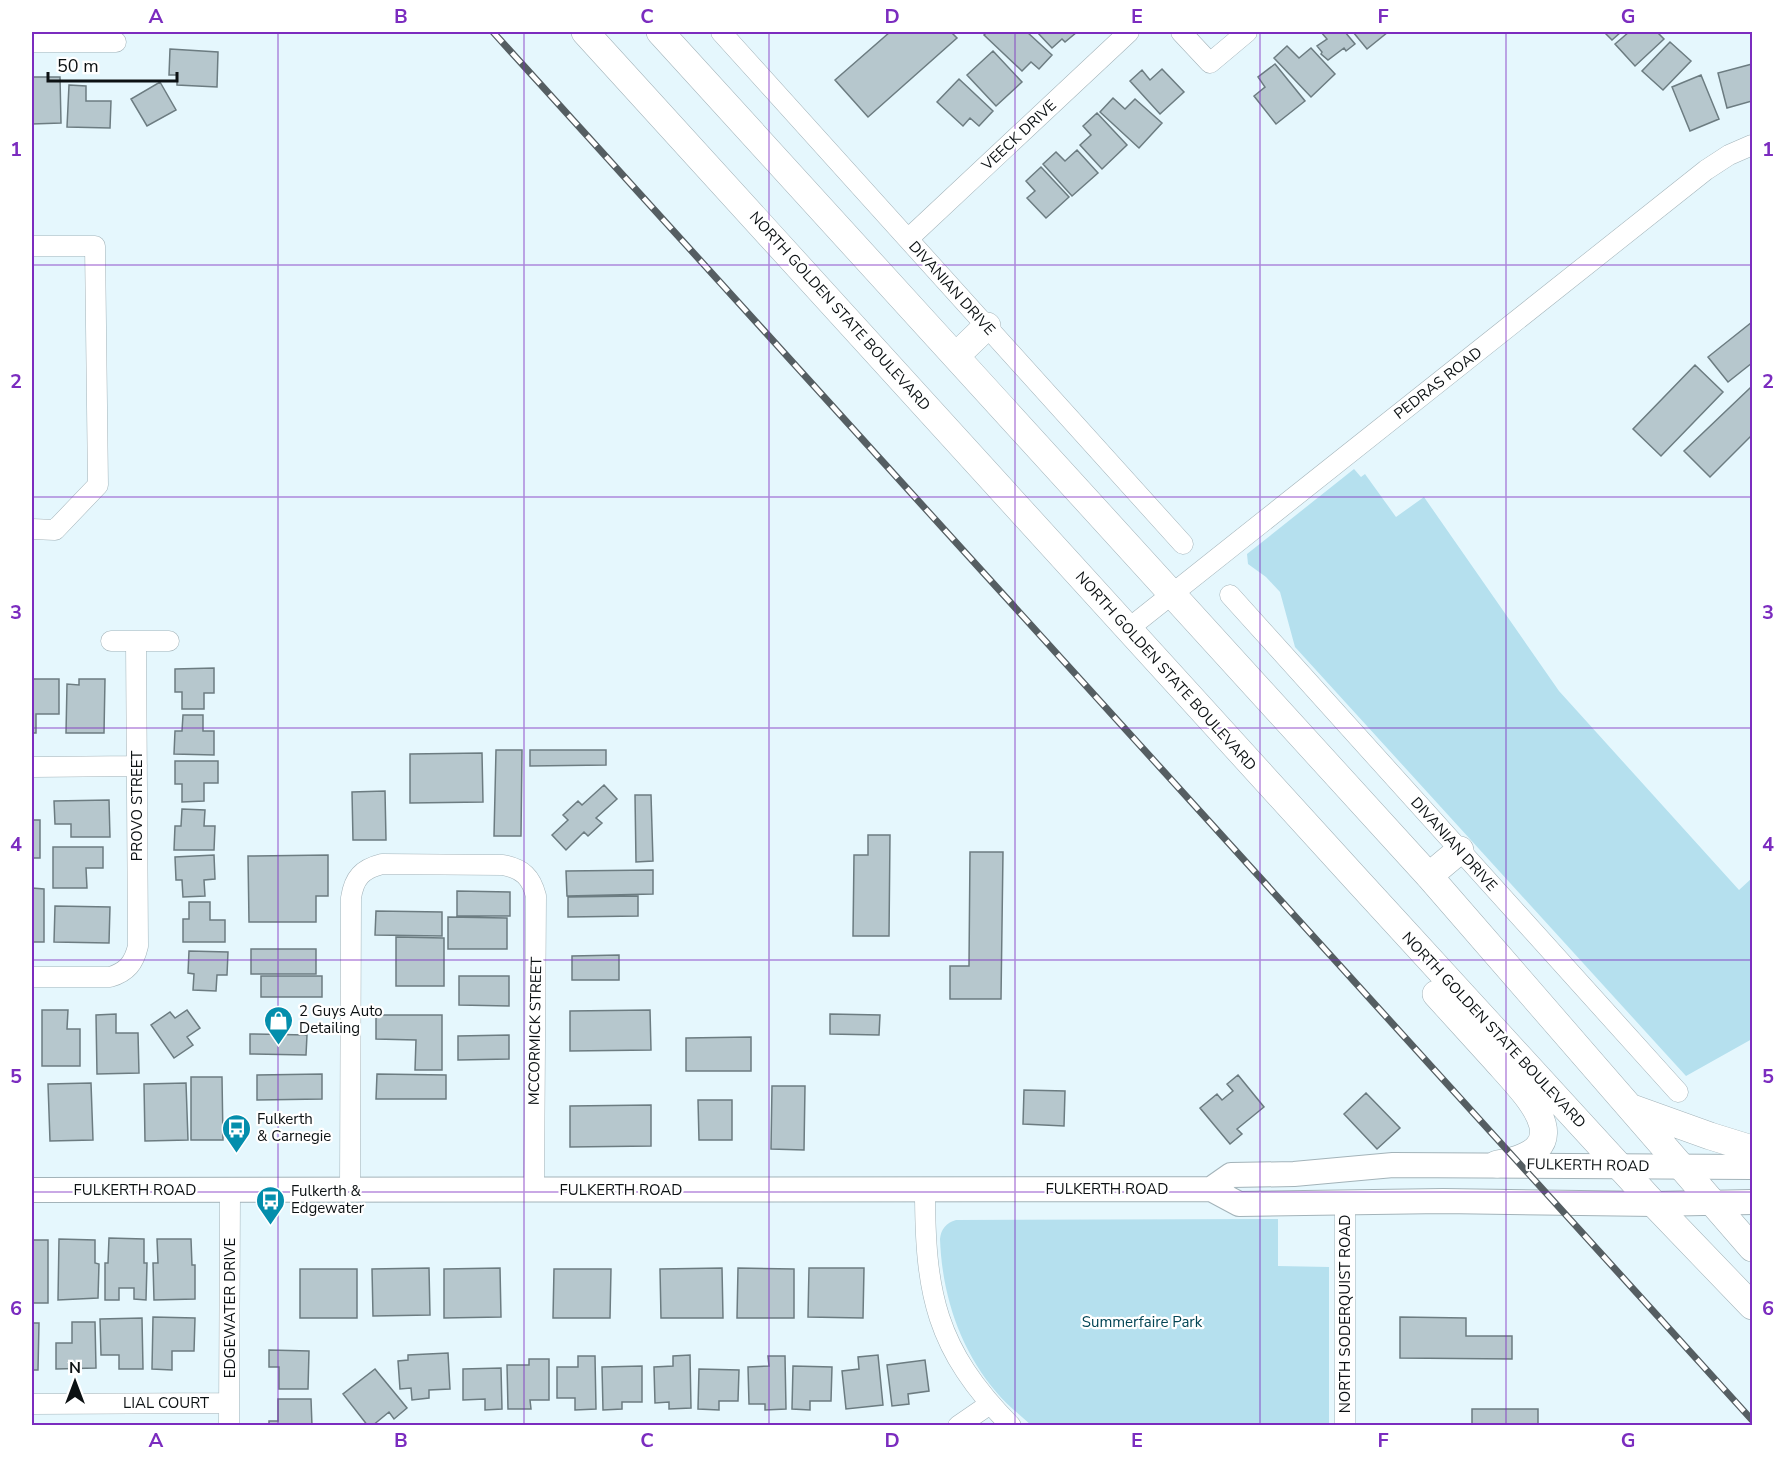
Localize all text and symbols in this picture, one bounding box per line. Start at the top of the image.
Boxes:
text: A [149,3,164,30]
text: B [394,3,408,30]
text: C [640,3,654,30]
text: D [884,3,900,30]
text: E [1131,3,1143,30]
text: F [1377,3,1389,30]
text: G [1621,3,1635,30]
scale bar [48,45,177,83]
text: 50 m [57,54,99,78]
street label: VEECK DRIVE [977,95,1061,175]
text: 1 [10,136,22,163]
text: 1 [1762,136,1774,163]
street label: NORTH GOLDEN STATE BOULEVARD [745,207,935,415]
street label: DIVANIAN DRIVE [904,237,1000,339]
street label: PEDRAS ROAD [1390,342,1486,424]
text: 2 [10,368,22,395]
text: 2 [1762,368,1774,395]
street label: NORTH GOLDEN STATE BOULEVARD [1071,567,1261,775]
text: 3 [10,599,22,626]
text: 3 [1762,599,1774,626]
street label: PROVO STREET [127,751,147,861]
street label: DIVANIAN DRIVE [1406,793,1502,895]
text: 4 [10,831,22,858]
text: 4 [1762,831,1774,858]
street label: NORTH GOLDEN STATE BOULEVARD [1398,928,1590,1132]
street label: MCCORMICK STREET [524,957,546,1105]
place label: 2 Guys Auto Detailing [299,1001,383,1038]
shop icon: 2 Guys Auto Detailing [262,1004,294,1046]
text: 5 [10,1063,22,1090]
text: 5 [1762,1063,1774,1090]
place label: Fulkerth & Carnegie [257,1109,331,1146]
bus stop icon: Fulkerth & Carnegie [220,1112,252,1154]
street label: FULKERTH ROAD [1526,1154,1650,1176]
street label: FULKERTH ROAD [1046,1179,1168,1199]
street label: FULKERTH ROAD [74,1180,196,1200]
street label: FULKERTH ROAD [560,1180,682,1200]
place label: Fulkerth & Edgewater [291,1181,365,1218]
bus stop icon: Fulkerth & Edgewater [254,1184,286,1226]
street label: NORTH SODERQUIST ROAD [1335,1215,1355,1413]
street label: EDGEWATER DRIVE [220,1238,240,1378]
text: 6 [10,1295,22,1322]
text: 6 [1762,1295,1774,1322]
park label: Summerfaire Park [1082,1312,1203,1332]
north arrow [45,1352,105,1412]
text: N [69,1357,81,1379]
street label: LIAL COURT [123,1393,209,1413]
text: A [149,1427,164,1454]
text: B [394,1427,408,1454]
text: C [640,1427,654,1454]
text: D [884,1427,900,1454]
text: E [1131,1427,1143,1454]
text: F [1377,1427,1389,1454]
text: G [1621,1427,1635,1454]

